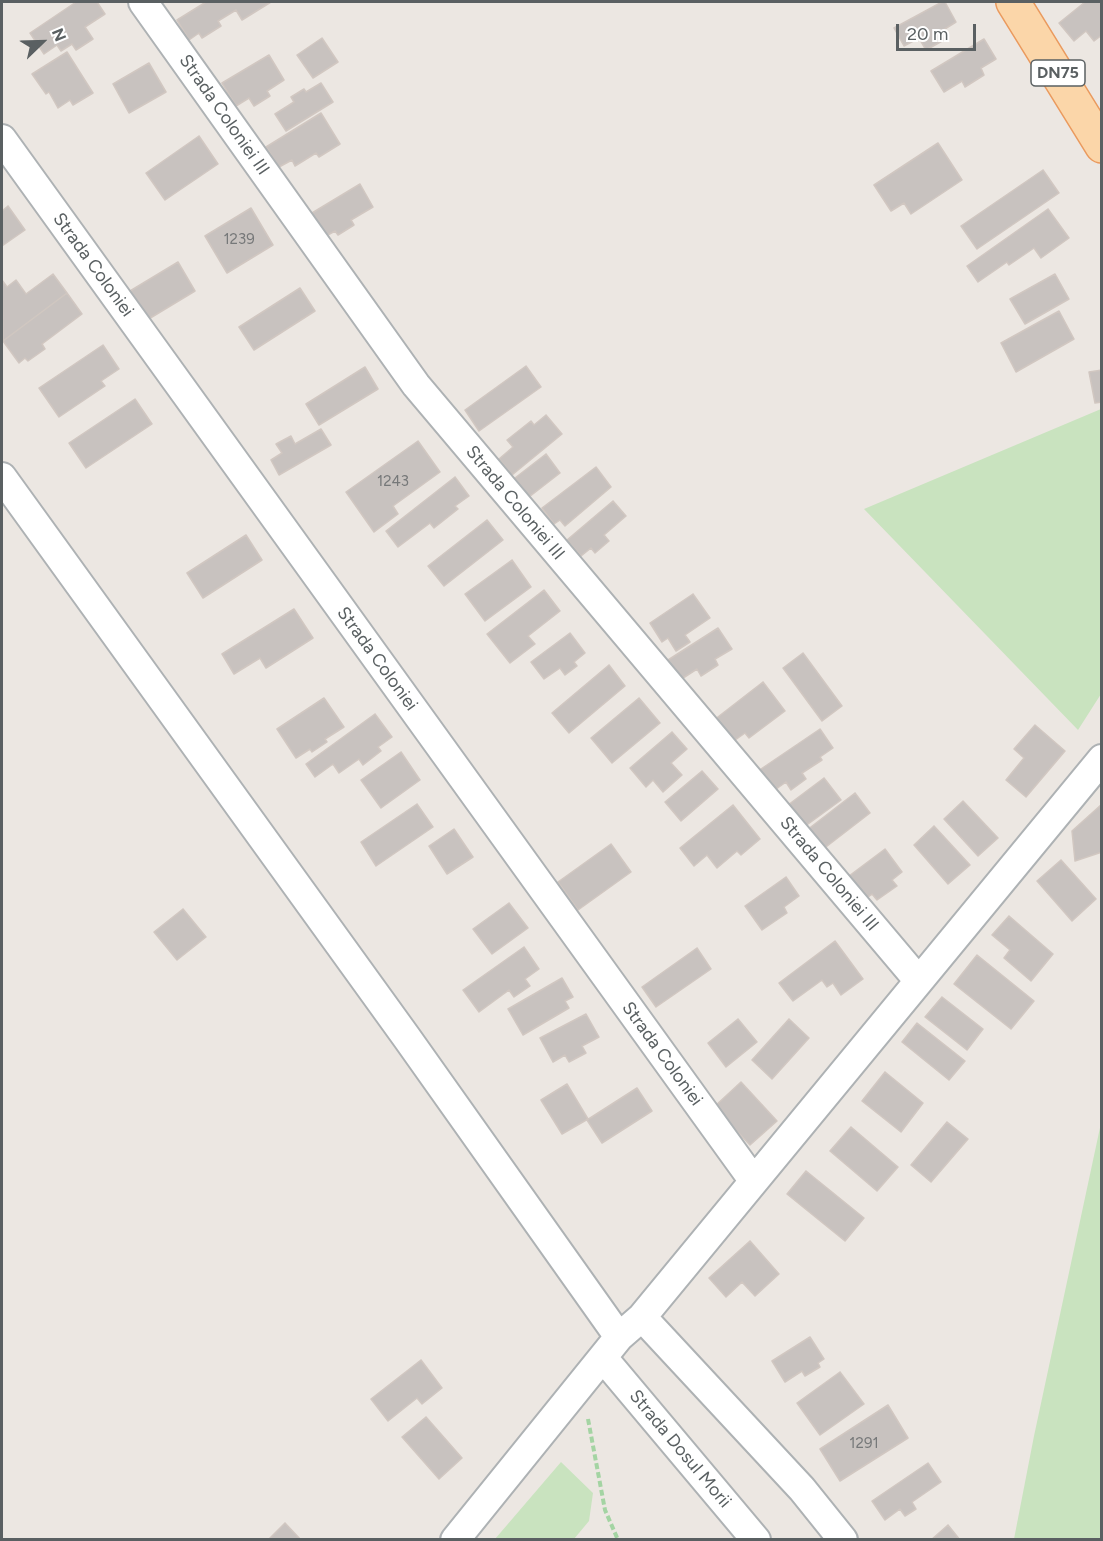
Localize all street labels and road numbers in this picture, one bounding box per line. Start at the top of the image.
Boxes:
street label: Strada Coloniei III [174,50,274,180]
road number: DN75 [1031,60,1085,86]
street label: Strada Coloniei [48,209,138,321]
street label: Strada Coloniei III [461,442,569,564]
street label: Strada Coloniei [332,603,422,715]
street label: Strada Coloniei III [775,813,883,935]
street label: Strada Coloniei [617,998,707,1110]
street label: Strada Dosul Morii [624,1386,736,1512]

